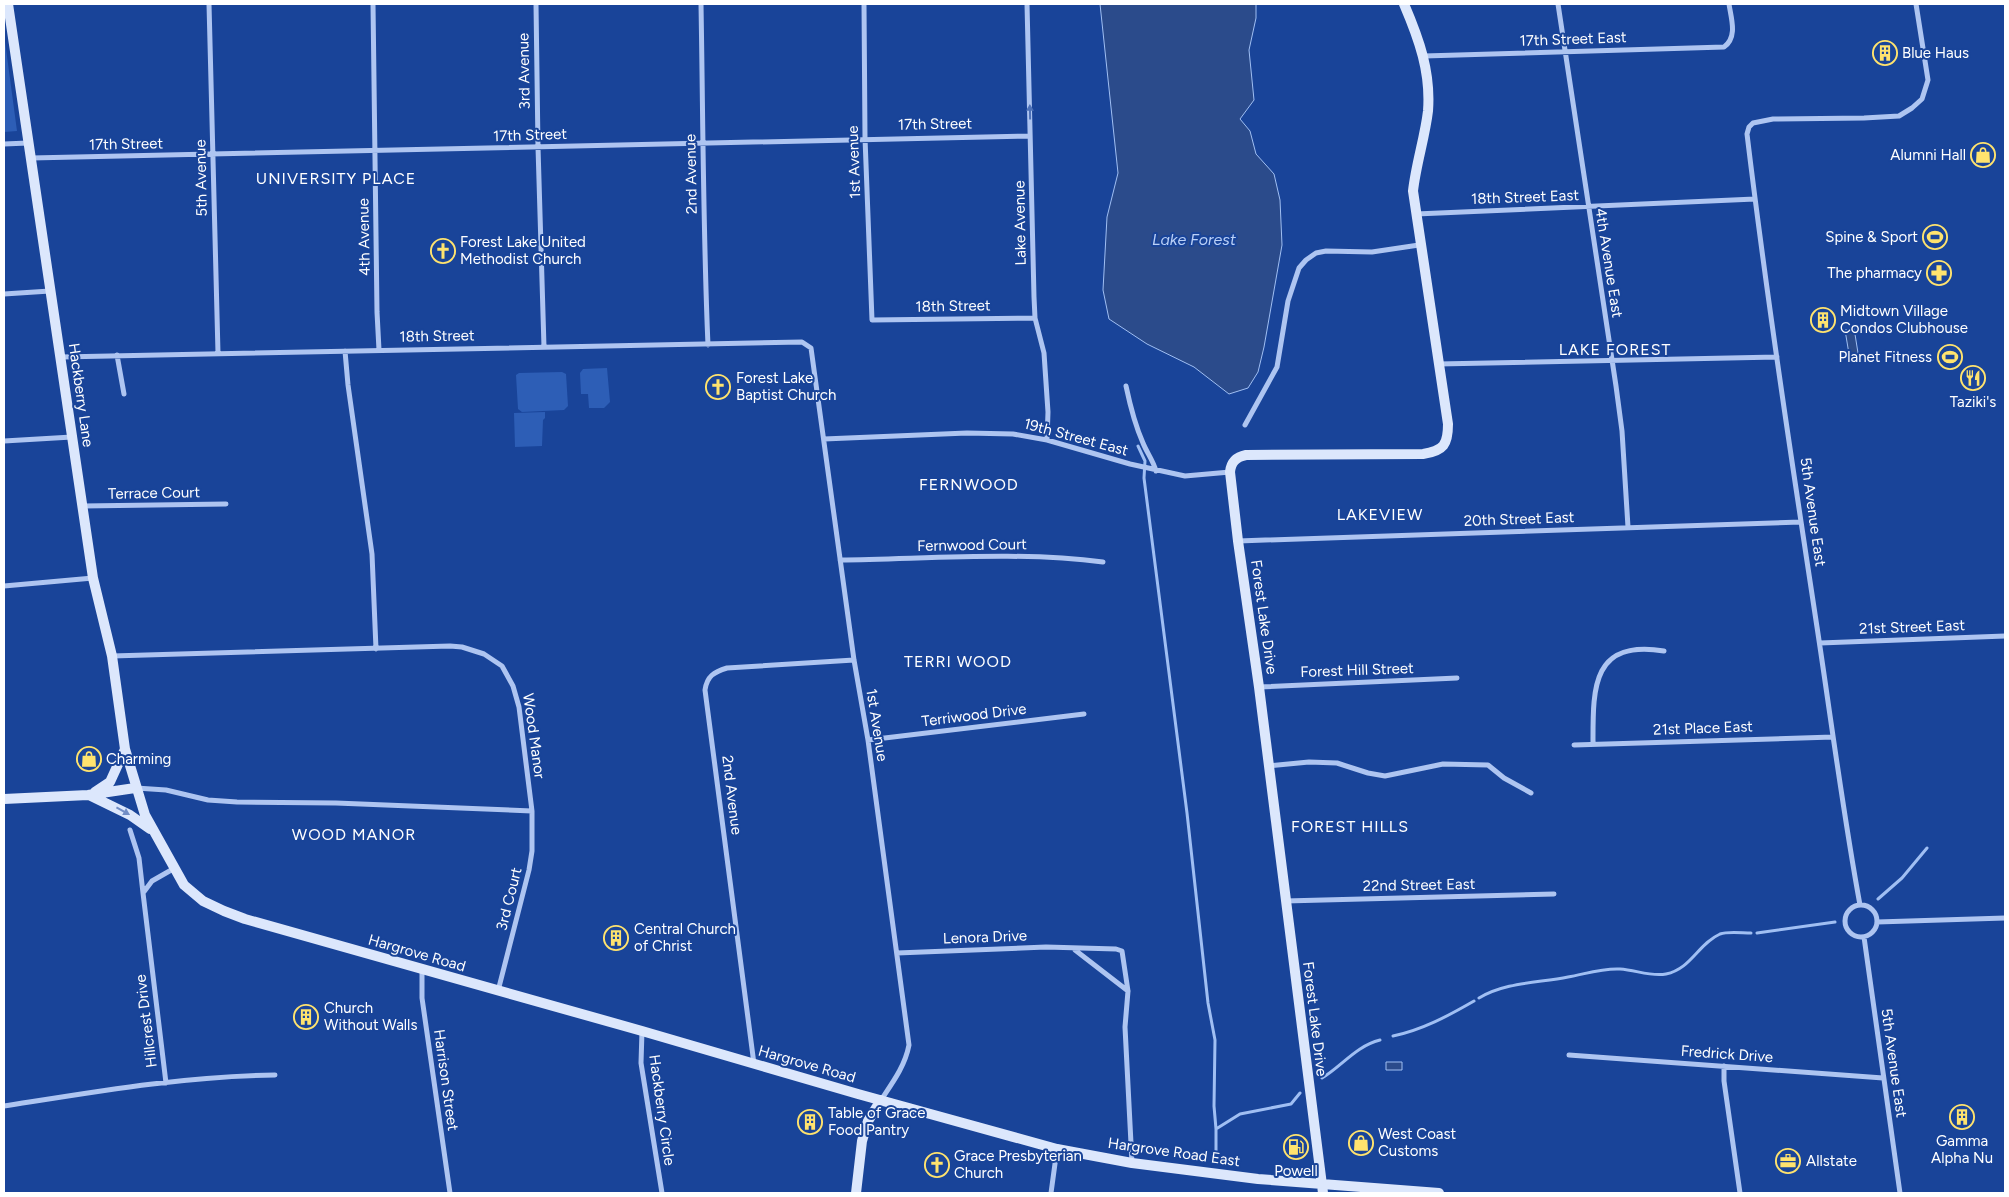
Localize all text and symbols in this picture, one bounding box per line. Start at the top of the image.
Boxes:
street label: 17th Street East [1519,28,1627,50]
street label: 3rd Avenue [514,33,534,109]
building icon: Blue Haus [1872,40,1898,66]
place label: Blue Haus [1902,44,1969,62]
one-way arrow [1025,103,1033,119]
street label: 17th Street [898,114,972,134]
street label: 17th Street [493,125,568,145]
street label: 1st Avenue [844,125,864,199]
street label: 17th Street [89,134,163,154]
street label: 2nd Avenue [681,134,701,214]
street label: 5th Avenue [191,139,211,217]
shop icon: Alumni Hall [1970,142,1996,168]
place label: Alumni Hall [1890,146,1966,164]
district label: UNIVERSITY PLACE [256,169,416,188]
street label: Lake Avenue [1010,180,1030,266]
street label: 18th Street East [1471,186,1580,208]
street label: 4th Avenue [354,198,374,276]
street label: 4th Avenue East [1591,207,1627,319]
sports icon: Spine & Sport [1922,224,1948,250]
place label: Spine & Sport [1825,228,1918,246]
water label: Lake Forest [1152,230,1237,249]
place label: Forest Lake United Methodist Church [460,233,586,268]
church icon: Forest Lake United Methodist Church [430,238,456,264]
pharmacy icon: The pharmacy [1926,260,1952,286]
place label: The pharmacy [1827,264,1922,282]
street label: 18th Street [915,296,991,316]
place label: Midtown Village Condos Clubhouse [1840,302,1968,337]
building icon: Midtown Village Condos Clubhouse [1810,307,1836,333]
street label: 18th Street [399,326,475,346]
district label: LAKE FOREST [1559,340,1671,359]
street label: Hackberry Lane [65,342,97,448]
sports icon: Planet Fitness [1937,344,1963,370]
place label: Planet Fitness [1839,348,1932,366]
restaurant icon: Taziki's [1960,365,1986,391]
place label: Forest Lake Baptist Church [736,369,836,404]
church icon: Forest Lake Baptist Church [705,374,731,400]
place label: Taziki's [1950,393,1996,411]
street label: 19th Street East [1022,414,1130,460]
street label: 5th Avenue East [1796,456,1830,568]
district label: FERNWOOD [919,475,1019,494]
street label: Terrace Court [108,483,200,503]
district label: LAKEVIEW [1337,505,1423,524]
street label: 20th Street East [1463,508,1575,530]
street label: Fernwood Court [917,535,1027,555]
street label: Forest Lake Drive [1247,559,1281,675]
street label: 21st Street East [1859,616,1966,638]
district label: TERRI WOOD [904,652,1012,671]
street label: Forest Hill Street [1300,659,1414,681]
street label: 1st Avenue [862,687,892,763]
street label: Wood Manor [519,692,549,780]
street label: Terriwood Drive [921,700,1027,730]
street label: 21st Place East [1653,717,1754,739]
shop icon: Charming [76,746,102,772]
place label: Charming [106,750,171,768]
street label: 2nd Avenue [718,754,746,836]
one-way arrow [116,807,130,816]
district label: FOREST HILLS [1291,817,1409,836]
district label: WOOD MANOR [292,825,416,844]
street label: 3rd Court [492,865,526,932]
street label: 22nd Street East [1363,875,1476,895]
place label: Central Church of Christ [634,920,736,955]
building icon: Central Church of Christ [603,925,629,951]
street label: Lenora Drive [943,927,1027,947]
street label: Hargrove Road [366,931,468,975]
street label: Forest Lake Drive [1299,961,1331,1077]
street label: Hillcrest Drive [131,973,161,1069]
place label: Church Without Walls [324,999,417,1034]
building icon: Church Without Walls [293,1004,319,1030]
street label: 5th Avenue East [1877,1007,1911,1119]
street label: Harrison Street [430,1028,462,1132]
street label: Hargrove Road [756,1042,858,1086]
street label: Fredrick Drive [1680,1042,1774,1066]
street label: Hackberry Circle [645,1053,679,1167]
place label: Table of Grace Food Pantry [828,1104,925,1139]
building icon: Gamma Alpha Nu [1949,1104,1975,1130]
building icon: Table of Grace Food Pantry [797,1109,823,1135]
place label: West Coast Customs [1378,1125,1457,1160]
shop icon: West Coast Customs [1348,1130,1374,1156]
place label: Gamma Alpha Nu [1931,1132,1993,1167]
street label: Hargrove Road East [1107,1134,1242,1170]
fuel station icon: Powell [1283,1134,1309,1160]
place label: Grace Presbyterian Church [954,1147,1082,1182]
office icon: Allstate [1775,1148,1801,1174]
church icon: Grace Presbyterian Church [924,1152,950,1178]
place label: Allstate [1806,1152,1857,1170]
place label: Powell [1274,1162,1318,1180]

